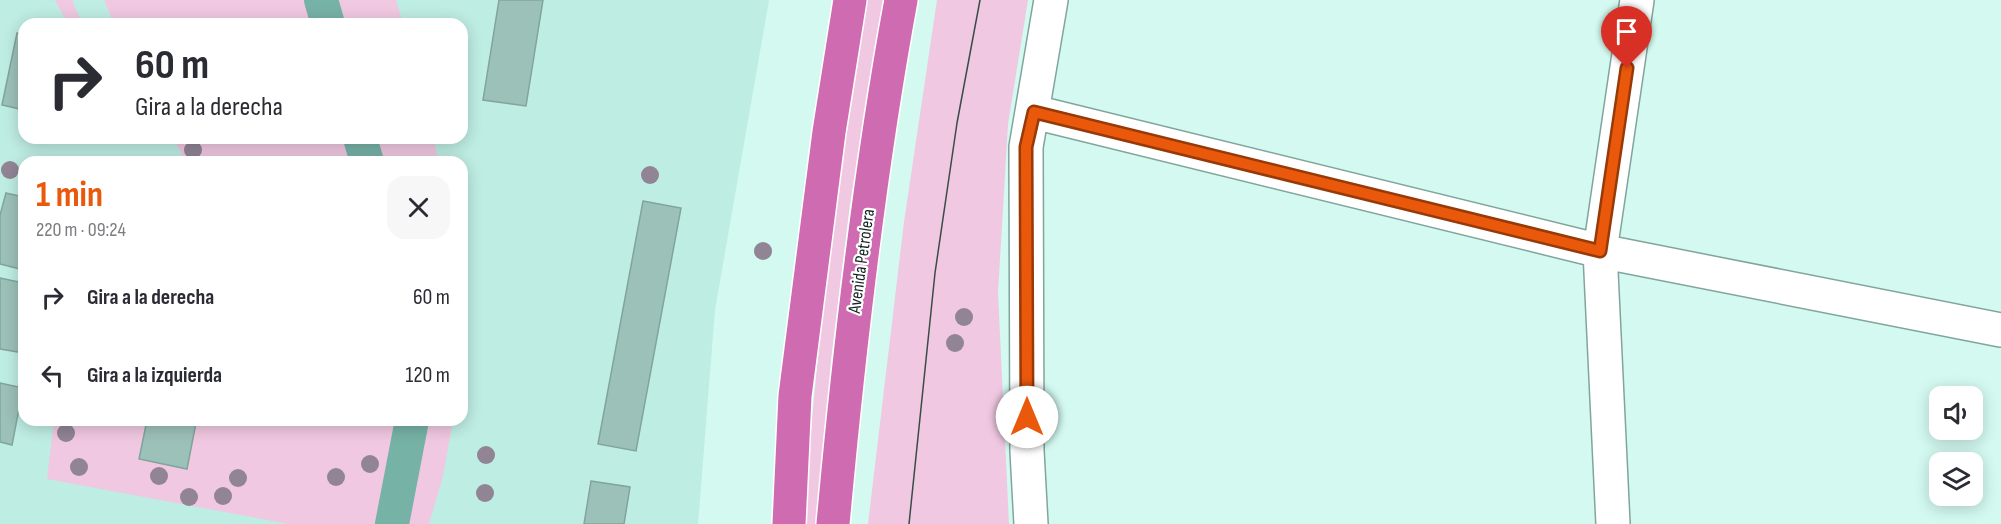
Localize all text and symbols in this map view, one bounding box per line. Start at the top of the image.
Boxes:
pin [1601,6,1652,68]
icon: arrive [1610,15,1643,48]
text: 60 m [135,40,209,91]
icon: right [36,42,114,120]
text: Gira a la derecha [135,91,283,123]
text: 1 min [36,174,103,217]
button: close [387,176,450,239]
street label: Avenida Petrolera [844,208,879,315]
text: 220 m · 09:24 [36,218,126,242]
icon: right [36,281,69,314]
text: Gira a la derecha [87,284,214,311]
text: 60 m [413,284,450,311]
icon: left [36,359,69,392]
text: Gira a la izquierda [87,362,222,389]
text: 120 m [406,362,450,389]
position arrow [995,385,1059,449]
map controls [1929,386,1983,506]
button: sound [1929,386,1983,440]
button: layers [1929,452,1983,506]

